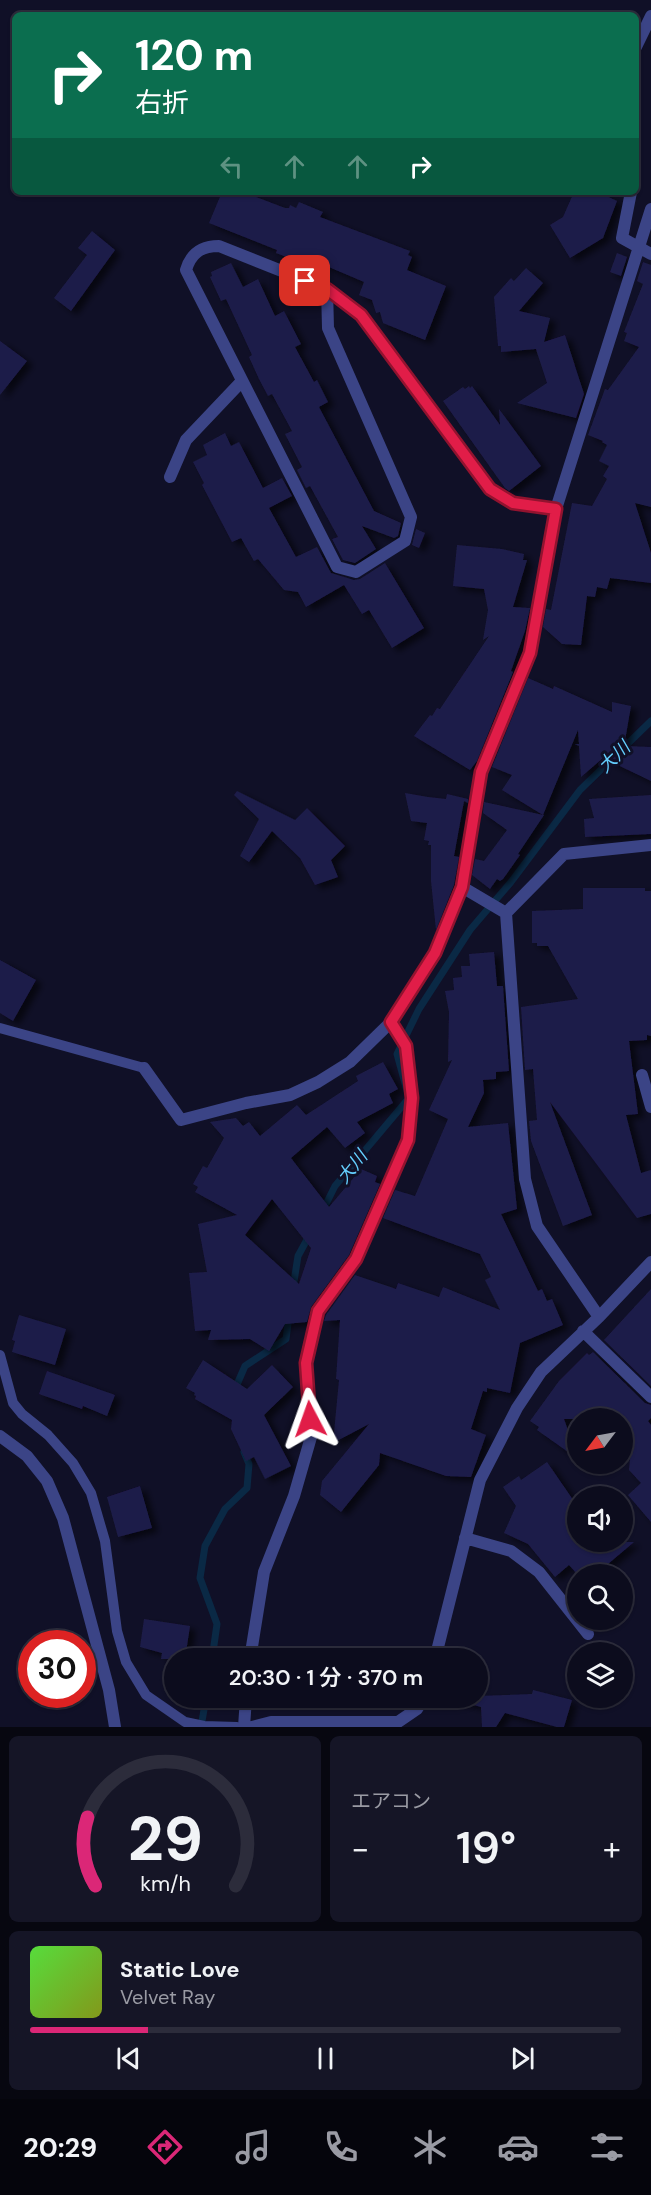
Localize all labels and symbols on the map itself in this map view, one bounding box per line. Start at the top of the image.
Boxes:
pin [279,255,330,306]
water label: 大川 [593,734,637,778]
water label: 大川 [331,1144,374,1189]
position arrow [278,1387,342,1451]
north arrow [567,1408,633,1474]
speed limit sign: 30 [18,1630,96,1708]

